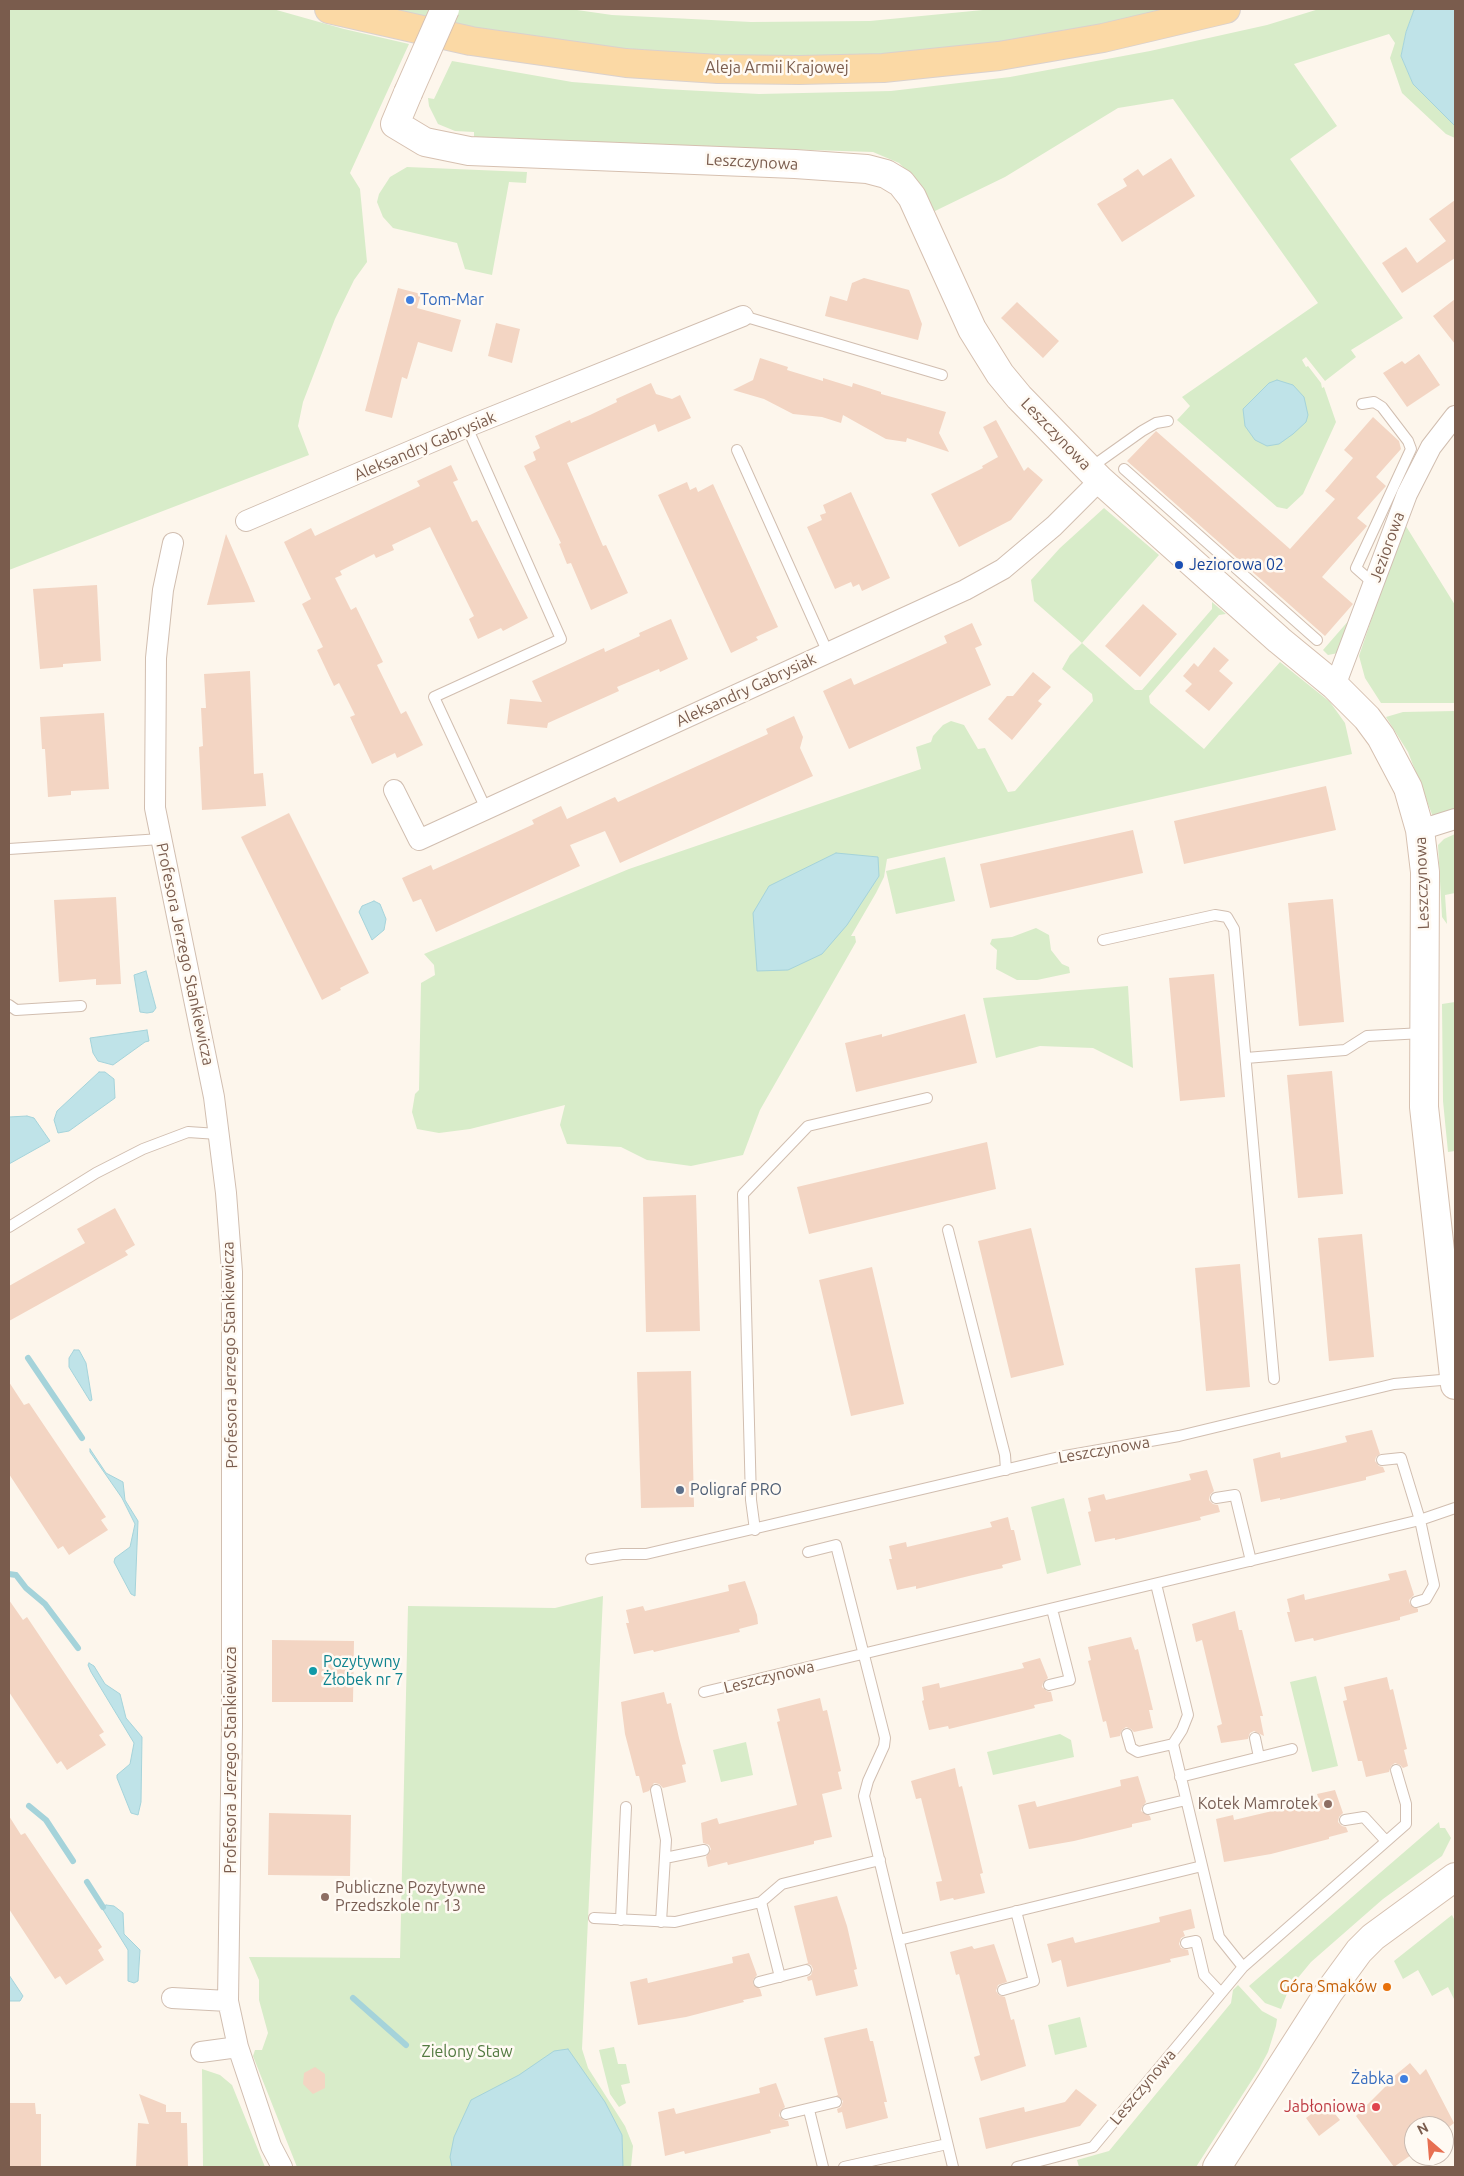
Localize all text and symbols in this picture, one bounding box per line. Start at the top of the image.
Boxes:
street label: Aleja Armii Krajowej [705,58,849,78]
street label: Leszczynowa [705,150,799,174]
place label: Tom-Mar [420,290,484,310]
marker: Tom-Mar [404,294,416,306]
street label: Leszczynowa [1017,394,1095,474]
street label: Aleksandry Gabrysiak [351,407,499,485]
street label: Jeziorowa [1365,509,1409,585]
place label: Jeziorowa 02 [1189,555,1284,575]
marker: Jeziorowa 02 [1173,559,1185,571]
street label: Aleksandry Gabrysiak [673,649,819,731]
street label: Leszczynowa [1411,836,1433,930]
street label: Profesora Jerzego Stankiewicza [152,841,218,1067]
street label: Profesora Jerzego Stankiewicza [218,1241,242,1469]
street label: Leszczynowa [1057,1432,1151,1468]
place label: Poligraf PRO [690,1480,782,1500]
marker: Poligraf PRO [674,1484,686,1496]
street label: Profesora Jerzego Stankiewicza [221,1646,241,1874]
place label: Pozytywny Żłobek nr 7 [323,1652,404,1690]
street label: Leszczynowa [722,1656,816,1698]
marker: Pozytywny Żłobek nr 7 [307,1665,319,1677]
place label: Kotek Mamrotek [1198,1794,1318,1814]
marker: Kotek Mamrotek [1322,1798,1334,1810]
place label: Publiczne Pozytywne Przedszkole nr 13 [335,1878,486,1916]
marker: Publiczne Pozytywne Przedszkole nr 13 [319,1891,331,1903]
place label: Góra Smaków [1279,1977,1377,1997]
marker: Góra Smaków [1381,1981,1393,1993]
park label: Zielony Staw [421,2042,513,2062]
street label: Leszczynowa [1106,2045,1180,2129]
place label: Żabka [1351,2069,1394,2089]
marker: Żabka [1398,2073,1410,2085]
place label: Jabłoniowa [1284,2097,1366,2117]
marker: Jabłoniowa [1370,2101,1382,2113]
north arrow [1404,2116,1454,2166]
text: N [1414,2119,1431,2138]

